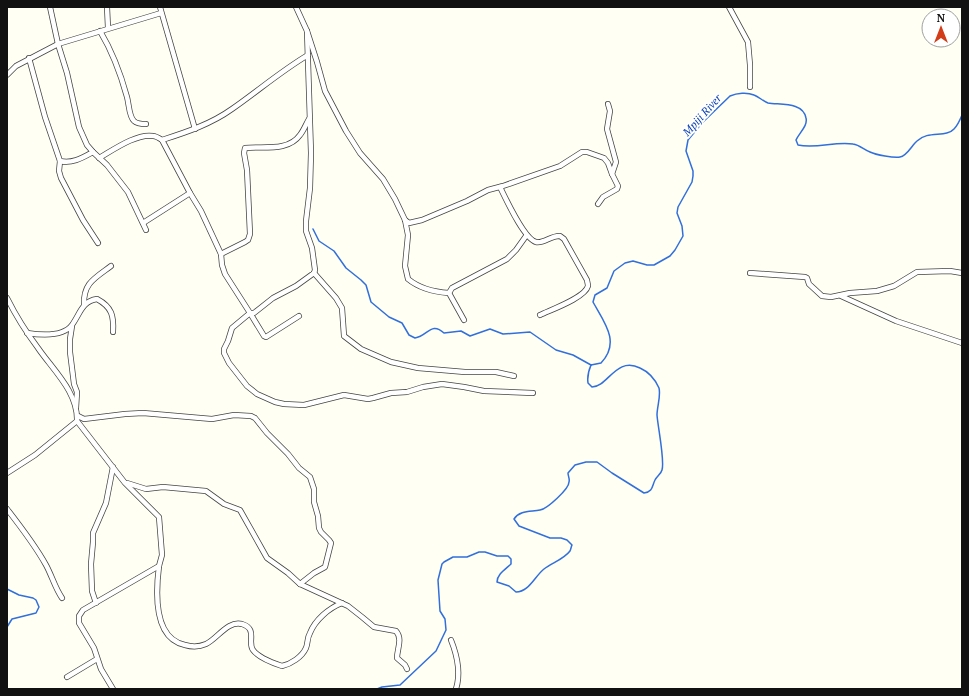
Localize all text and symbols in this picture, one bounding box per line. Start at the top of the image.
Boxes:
north arrow [921,8,961,48]
text: N [937,11,946,25]
water label: Mpiji River [679,91,725,139]

